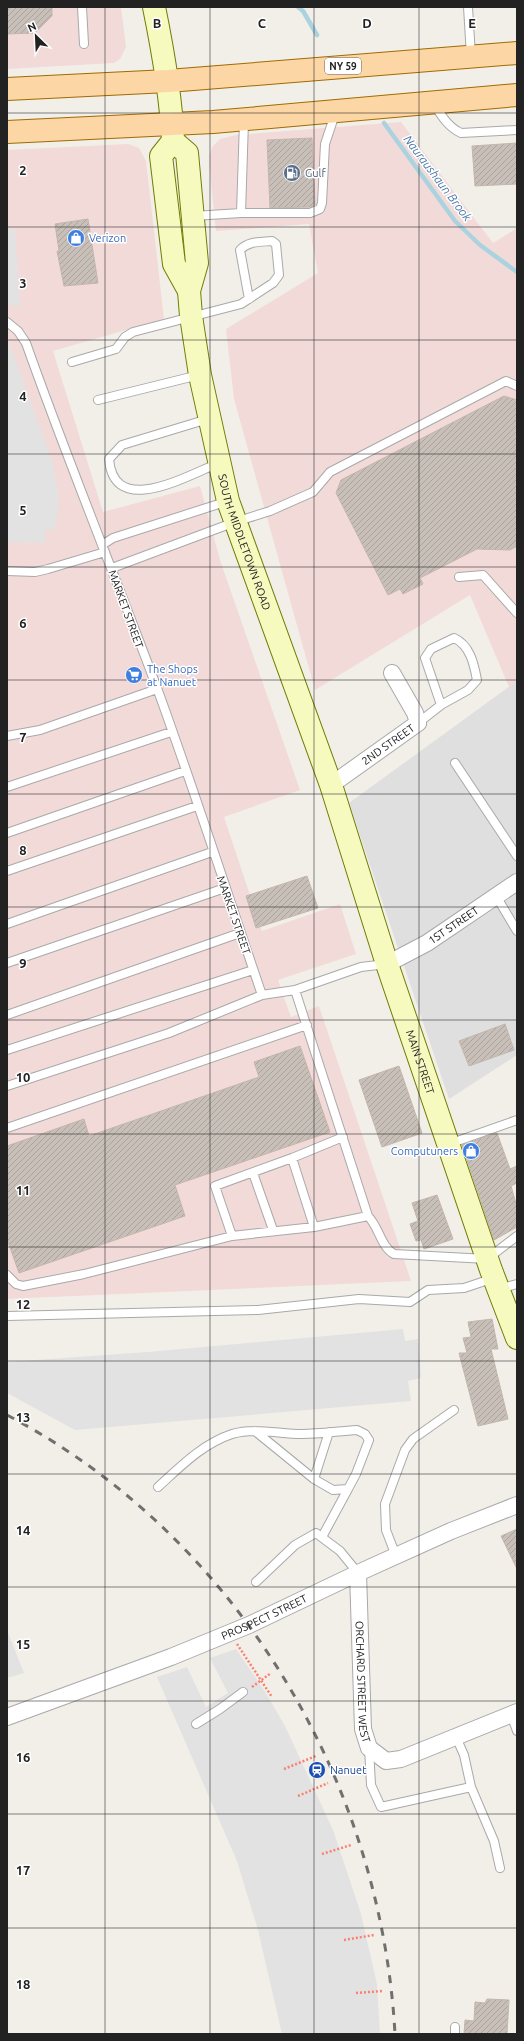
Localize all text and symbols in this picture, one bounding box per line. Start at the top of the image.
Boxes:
north arrow [16,16,56,56]
text: B [153,16,162,30]
text: C [258,16,267,30]
text: D [362,16,372,30]
text: E [468,16,476,30]
text: N [26,20,38,34]
road number: NY 59 [325,58,361,74]
water label: Nauraushaun Brook [402,133,475,224]
text: 2 [19,163,27,177]
fuel station icon: Gulf [282,163,302,183]
place label: Gulf [305,167,326,179]
shop icon: Verizon [66,228,86,248]
place label: Verizon [89,232,126,244]
text: 3 [19,276,27,290]
text: 4 [19,389,27,403]
street label: SOUTH MIDDLETOWN ROAD [216,473,273,612]
text: 5 [19,503,27,517]
street label: MARKET STREET [106,568,146,650]
text: 6 [19,616,27,630]
place label: The Shops at Nanuet [147,663,198,688]
supermarket icon: The Shops at Nanuet [124,665,144,685]
street label: 2ND STREET [359,722,417,767]
text: 7 [19,730,27,744]
text: 8 [19,843,27,857]
street label: MARKET STREET [215,874,253,956]
street label: 1ST STREET [426,904,481,946]
text: 9 [19,956,27,970]
street label: MAIN STREET [404,1028,437,1096]
text: 10 [16,1070,30,1084]
shop icon: Computuners [461,1141,481,1161]
place label: Computuners [391,1145,458,1157]
text: 11 [16,1183,30,1197]
text: 12 [16,1297,30,1311]
text: 13 [16,1410,30,1424]
text: 14 [16,1523,30,1537]
street label: PROSPECT STREET [219,1592,309,1642]
street label: ORCHARD STREET WEST [354,1621,373,1744]
text: 15 [16,1637,30,1651]
text: 16 [16,1750,30,1764]
station icon: Nanuet [307,1760,327,1780]
place label: Nanuet [330,1764,367,1776]
text: 17 [16,1863,30,1877]
text: 18 [16,1977,30,1991]

